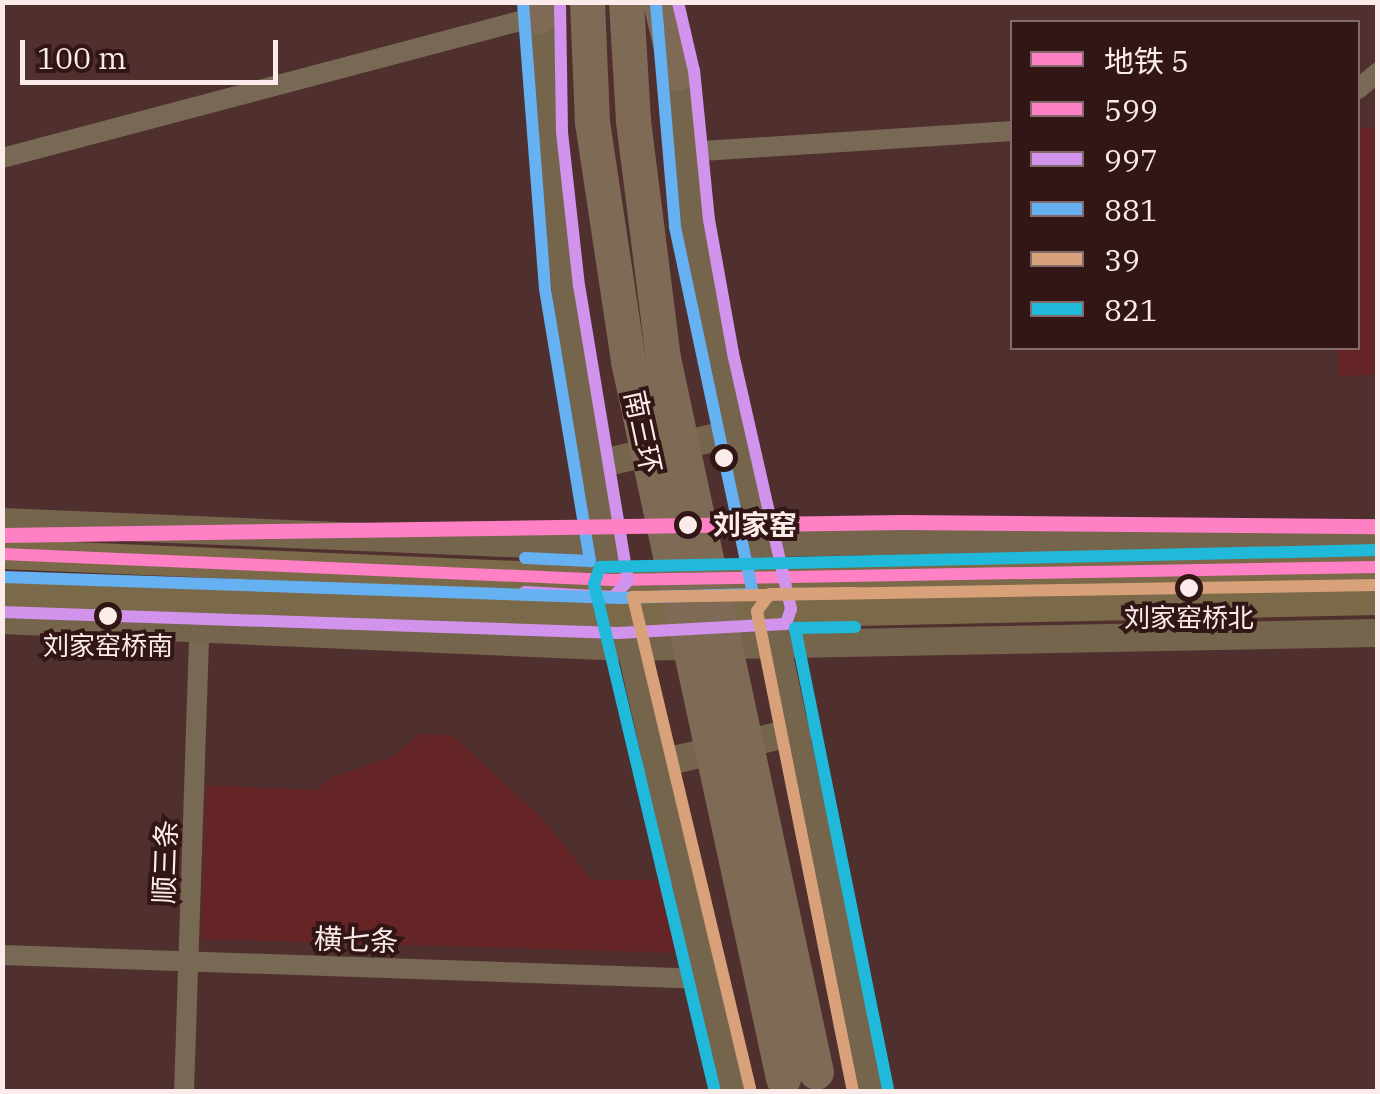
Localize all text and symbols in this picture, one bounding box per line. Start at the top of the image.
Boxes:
scale bar [25,20,282,82]
legend [1010,20,1360,350]
text: 100 m [37,38,127,77]
text: 地铁 5 [1104,41,1189,80]
text: 599 [1104,90,1158,129]
text: 997 [1104,140,1158,179]
text: 881 [1104,190,1158,229]
text: 39 [1104,240,1140,279]
text: 821 [1104,290,1158,329]
street label: 南三环 [618,387,668,477]
unlabelled marker [714,448,734,468]
place label: 刘家窑 [713,508,797,542]
marker: 刘家窑 [672,509,704,541]
marker: 刘家窑桥北 [1179,578,1199,598]
place label: 刘家窑桥北 [1124,602,1254,634]
marker: 刘家窑桥南 [98,606,118,626]
place label: 刘家窑桥南 [43,630,173,662]
street label: 顺三条 [147,819,183,905]
street label: 横七条 [313,922,399,958]

